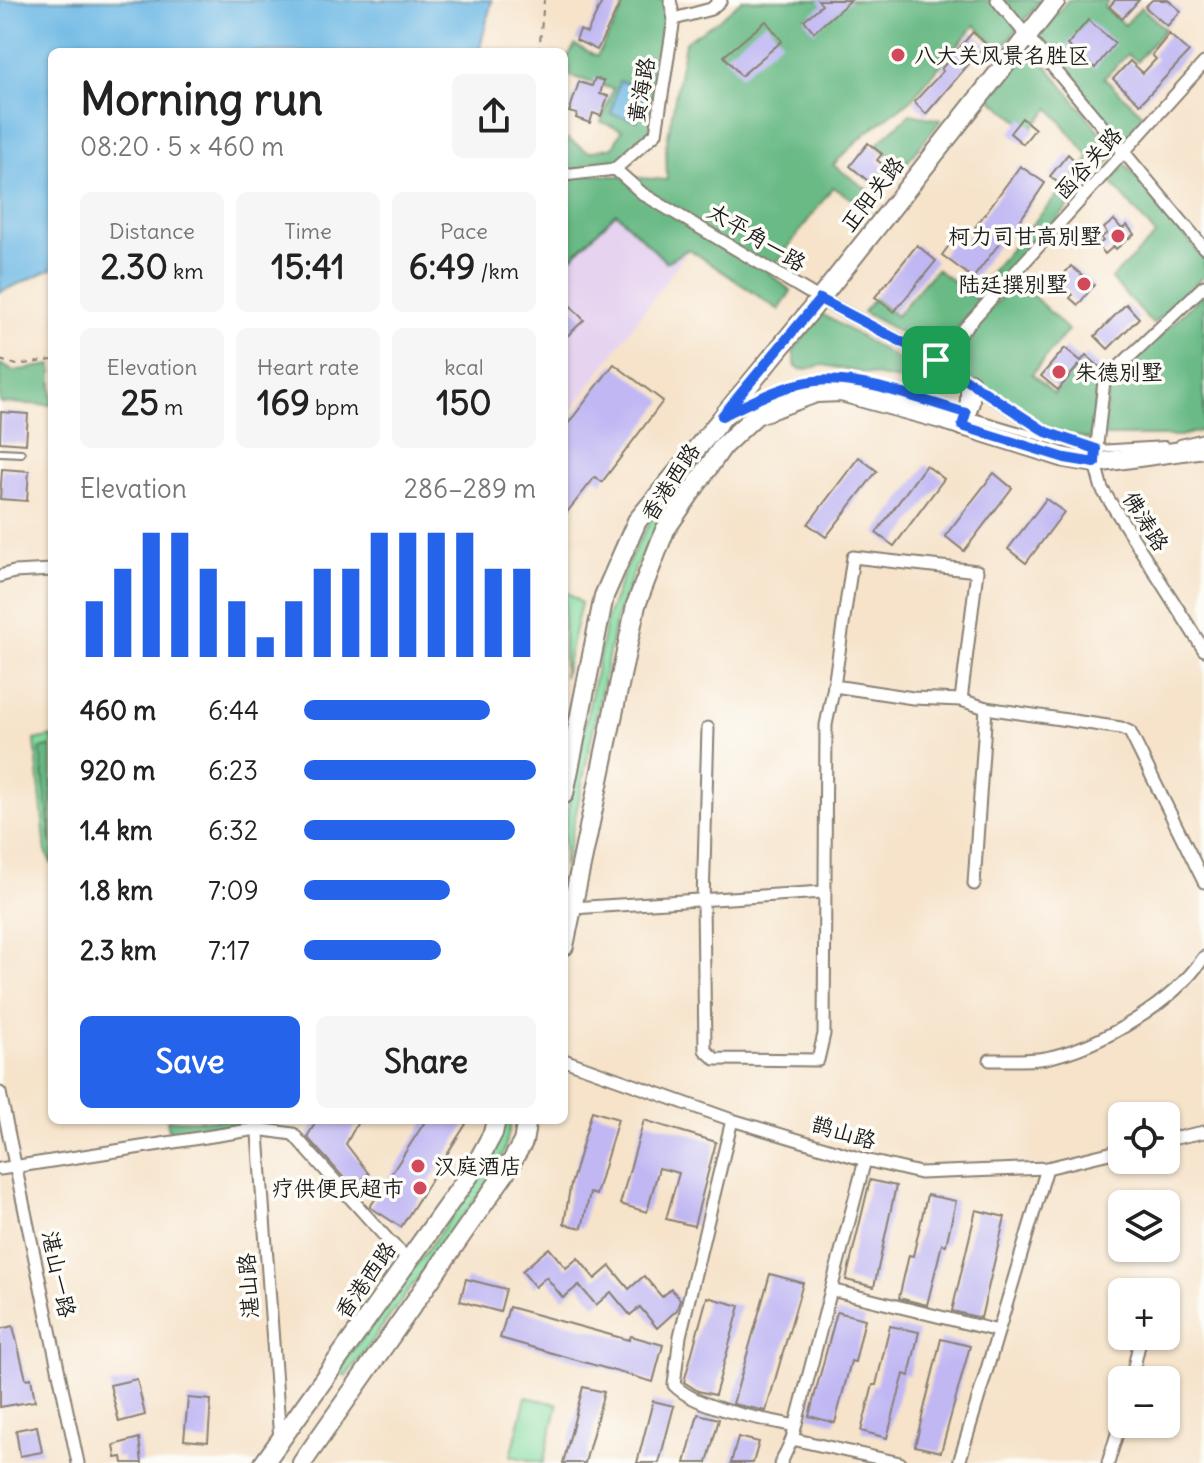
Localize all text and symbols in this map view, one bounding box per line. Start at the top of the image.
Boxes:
place label: 八大关风景名胜区 [914,41,1090,69]
marker: 八大关风景名胜区 [889,46,907,64]
street label: 黄海路 [621,55,661,125]
text: Morning run [80,72,323,127]
button: share [452,74,536,158]
street label: 函谷关路 [1048,121,1128,205]
text: 08:20 · 5 × 460 m [80,130,284,163]
street label: 正阳关路 [834,151,910,237]
street label: 太平角一路 [703,197,811,277]
text: Distance [109,217,195,245]
text: Time [284,217,332,245]
text: Pace [440,217,488,245]
place label: 柯力司甘高别墅 [948,222,1102,250]
marker: 柯力司甘高别墅 [1109,227,1127,245]
text: 2.30 [100,245,168,288]
text: 15:41 [271,245,345,288]
text: 6:49 [409,245,475,288]
text: km [168,257,204,285]
text: /km [475,257,519,285]
place label: 陆廷撰别墅 [958,270,1068,298]
marker: 陆廷撰别墅 [1075,275,1093,293]
pin [902,326,970,394]
icon: arrive [914,338,958,382]
text: Elevation [107,353,197,381]
text: Heart rate [257,353,359,381]
text: kcal [444,353,484,381]
place label: 朱德别墅 [1075,358,1163,386]
marker: 朱德别墅 [1050,363,1068,381]
text: 25 [121,381,159,424]
text: 169 [257,381,310,424]
text: 150 [436,381,492,424]
text: m [159,393,183,421]
text: bpm [310,393,359,421]
street label: 香港西路 [634,437,706,527]
text: Elevation [80,472,187,505]
text: 286–289 m [404,472,536,505]
street label: 佛涛路 [1117,486,1175,556]
text: 460 m [80,694,156,727]
text: 6:44 [208,694,259,727]
text: 920 m [80,754,155,787]
text: 6:23 [208,754,258,787]
text: 1.4 km [80,814,153,847]
text: 6:32 [208,814,258,847]
text: 1.8 km [80,874,153,907]
text: 7:09 [208,874,259,907]
text: 2.3 km [80,934,157,967]
text: 7:17 [208,934,250,967]
button: Save [80,1016,300,1108]
button: Share [316,1016,536,1108]
map controls [1108,1102,1180,1438]
button: locate [1108,1102,1180,1174]
street label: 鹊山路 [808,1109,880,1155]
place label: 汉庭酒店 [434,1152,522,1180]
marker: 汉庭酒店 [409,1157,427,1175]
place label: 疗供便民超市 [272,1174,404,1202]
marker: 疗供便民超市 [411,1179,429,1197]
button: layers [1108,1190,1180,1262]
street label: 湛山一路 [36,1228,82,1320]
street label: 香港西路 [328,1236,402,1324]
street label: 湛山路 [232,1252,264,1320]
button: + [1108,1278,1180,1350]
button: − [1108,1366,1180,1438]

